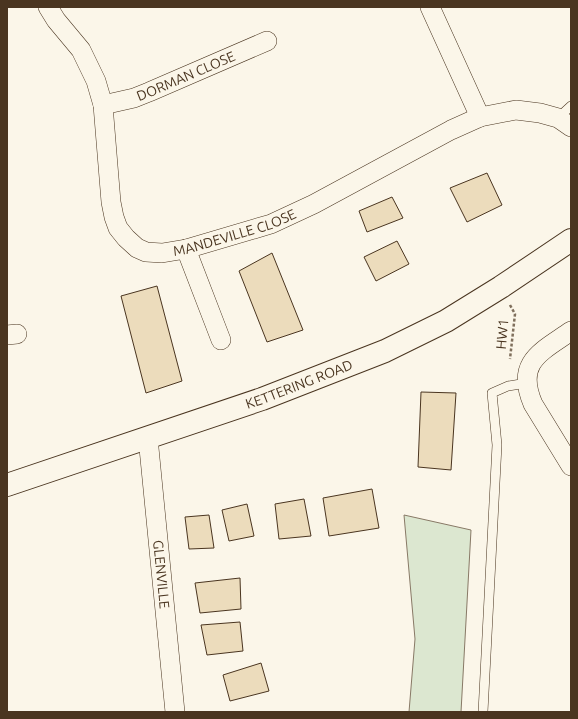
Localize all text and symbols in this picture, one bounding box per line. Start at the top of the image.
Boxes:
street label: DORMAN CLOSE [134,48,237,104]
street label: MANDEVILLE CLOSE [172,205,299,259]
street label: HW1 [493,318,511,350]
street label: KETTERING ROAD [243,356,355,412]
street label: GLENVILLE [150,539,173,610]

